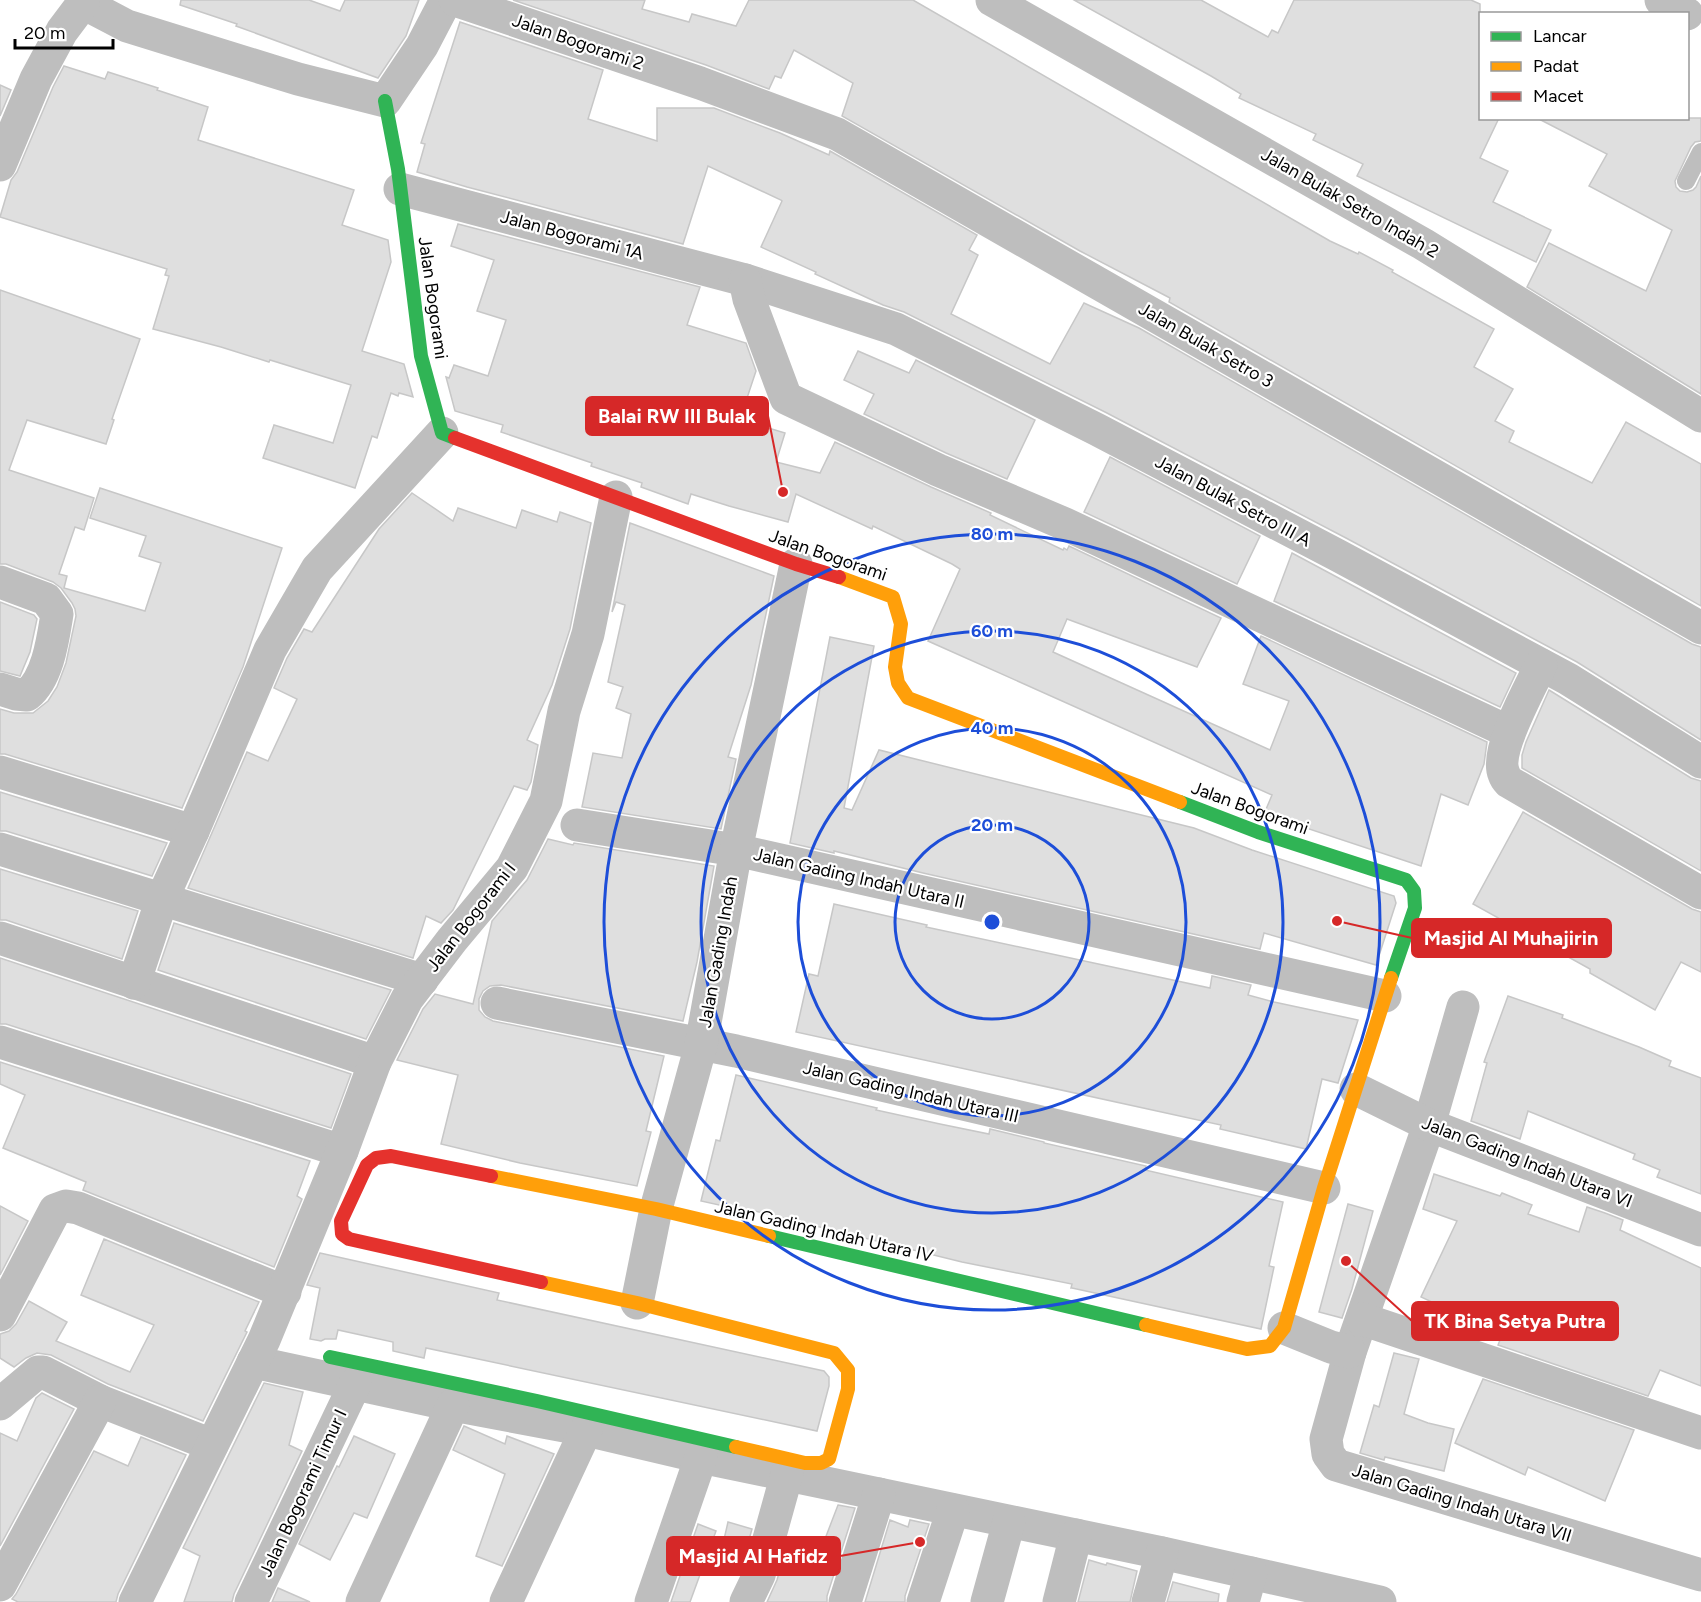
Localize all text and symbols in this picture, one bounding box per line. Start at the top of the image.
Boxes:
street label: Jalan Bogorami 2 [509,9,647,75]
scale bar [15,12,112,50]
legend [1479,12,1689,120]
text: 20 m [24,22,65,44]
text: Lancar [1533,25,1587,47]
text: Padat [1533,55,1579,77]
text: Macet [1533,85,1584,107]
street label: Jalan Bulak Setro Indah 2 [1257,143,1443,263]
street label: Jalan Bogorami 1A [498,205,646,265]
street label: Jalan Bogorami [414,235,452,361]
street label: Jalan Bulak Setro 3 [1135,298,1277,392]
callout: Balai RW III Bulak [586,397,768,435]
text: Balai RW III Bulak [598,404,756,428]
street label: Jalan Bulak Setro III A [1151,451,1315,551]
text: 80 m [971,523,1013,545]
street label: Jalan Bogorami [766,525,890,585]
text: 60 m [971,620,1013,642]
text: 40 m [970,717,1014,739]
street label: Jalan Bogorami [1188,777,1312,839]
text: 20 m [971,814,1013,836]
street label: Jalan Gading Indah Utara II [751,843,967,913]
street label: Jalan Bogorami I [422,858,520,976]
street label: Jalan Gading Indah [694,875,742,1029]
centre of rings [982,912,1002,932]
callout: Masjid Al Muhajirin [1412,919,1611,957]
text: Masjid Al Muhajirin [1424,926,1598,950]
street label: Jalan Gading Indah Utara III [801,1056,1021,1128]
street label: Jalan Gading Indah Utara VI [1419,1112,1635,1212]
street label: Jalan Gading Indah Utara IV [713,1195,936,1267]
callout: TK Bina Setya Putra [1412,1302,1618,1340]
text: TK Bina Setya Putra [1424,1309,1606,1333]
street label: Jalan Bogorami Timur I [254,1406,352,1580]
street label: Jalan Gading Indah Utara VII [1350,1459,1574,1547]
callout: Masjid Al Hafidz [667,1537,840,1575]
text: Masjid Al Hafidz [679,1544,828,1568]

